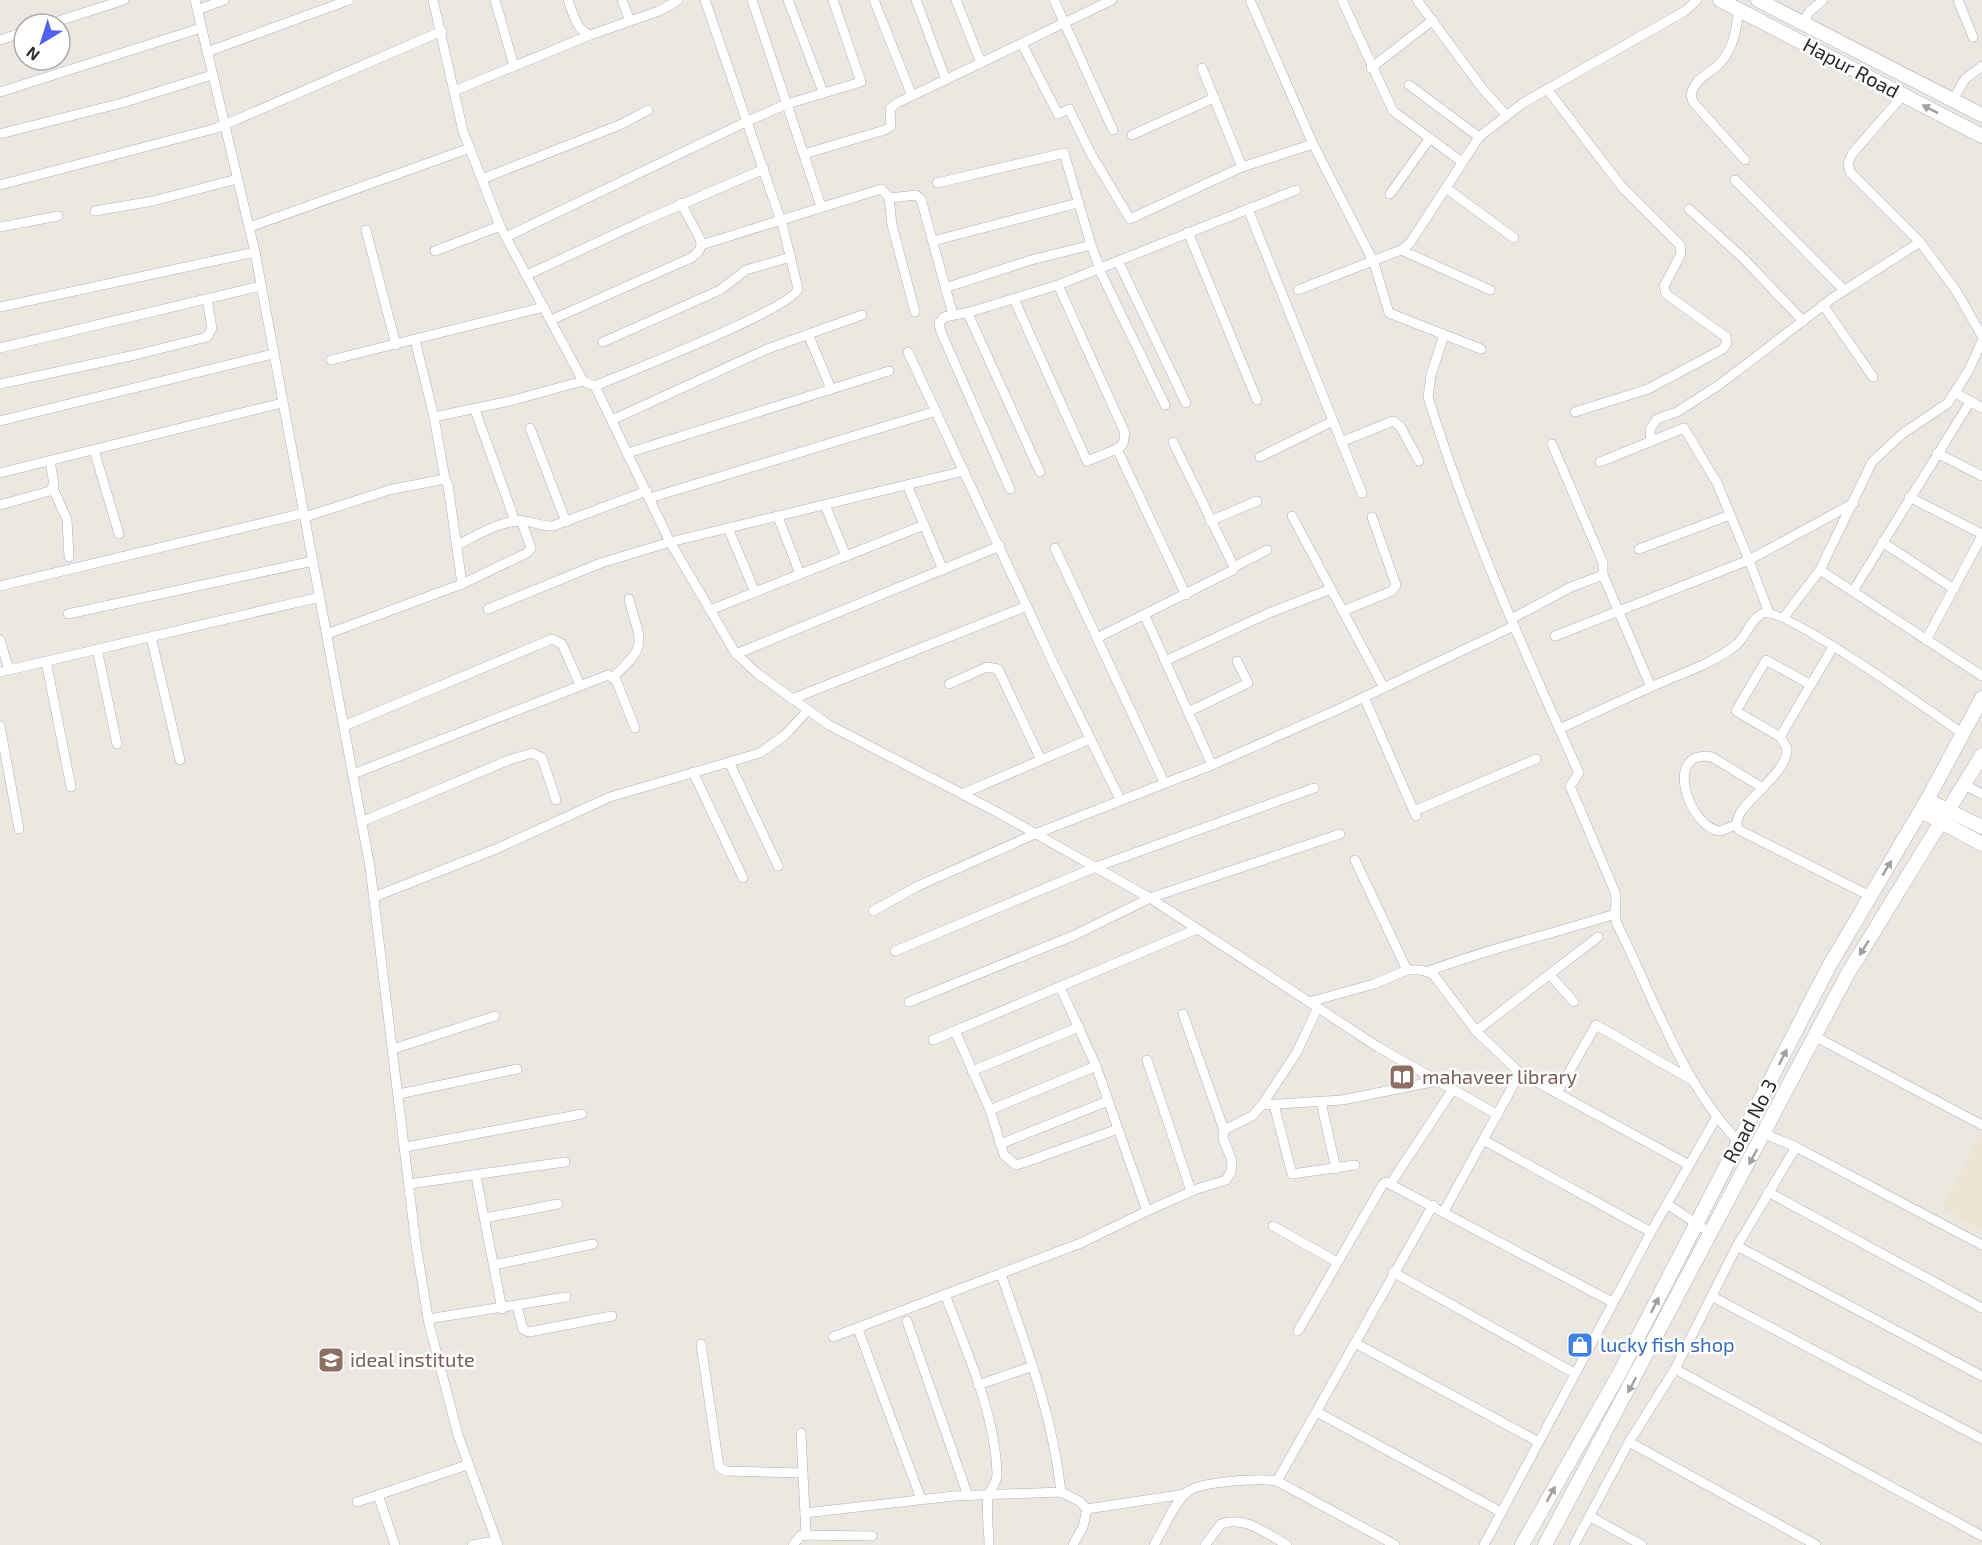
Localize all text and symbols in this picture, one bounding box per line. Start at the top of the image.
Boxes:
north arrow [12,12,72,72]
street label: Hapur Road [1799,32,1904,102]
text: N [22,43,43,65]
one-way arrow [1921,104,1938,114]
one-way arrow [1882,860,1893,876]
one-way arrow [1859,940,1870,956]
one-way arrow [1778,1048,1788,1066]
library icon: mahaveer library [1387,1062,1417,1092]
place label: mahaveer library [1422,1064,1577,1088]
street label: Road No 3 [1717,1074,1781,1167]
one-way arrow [1748,1149,1758,1166]
one-way arrow [1650,1296,1660,1313]
shop icon: lucky fish shop [1565,1330,1595,1360]
place label: lucky fish shop [1600,1332,1735,1356]
school or university icon: ideal institute [316,1345,346,1375]
place label: ideal institute [350,1347,475,1371]
one-way arrow [1627,1377,1637,1394]
one-way arrow [1546,1485,1556,1502]

